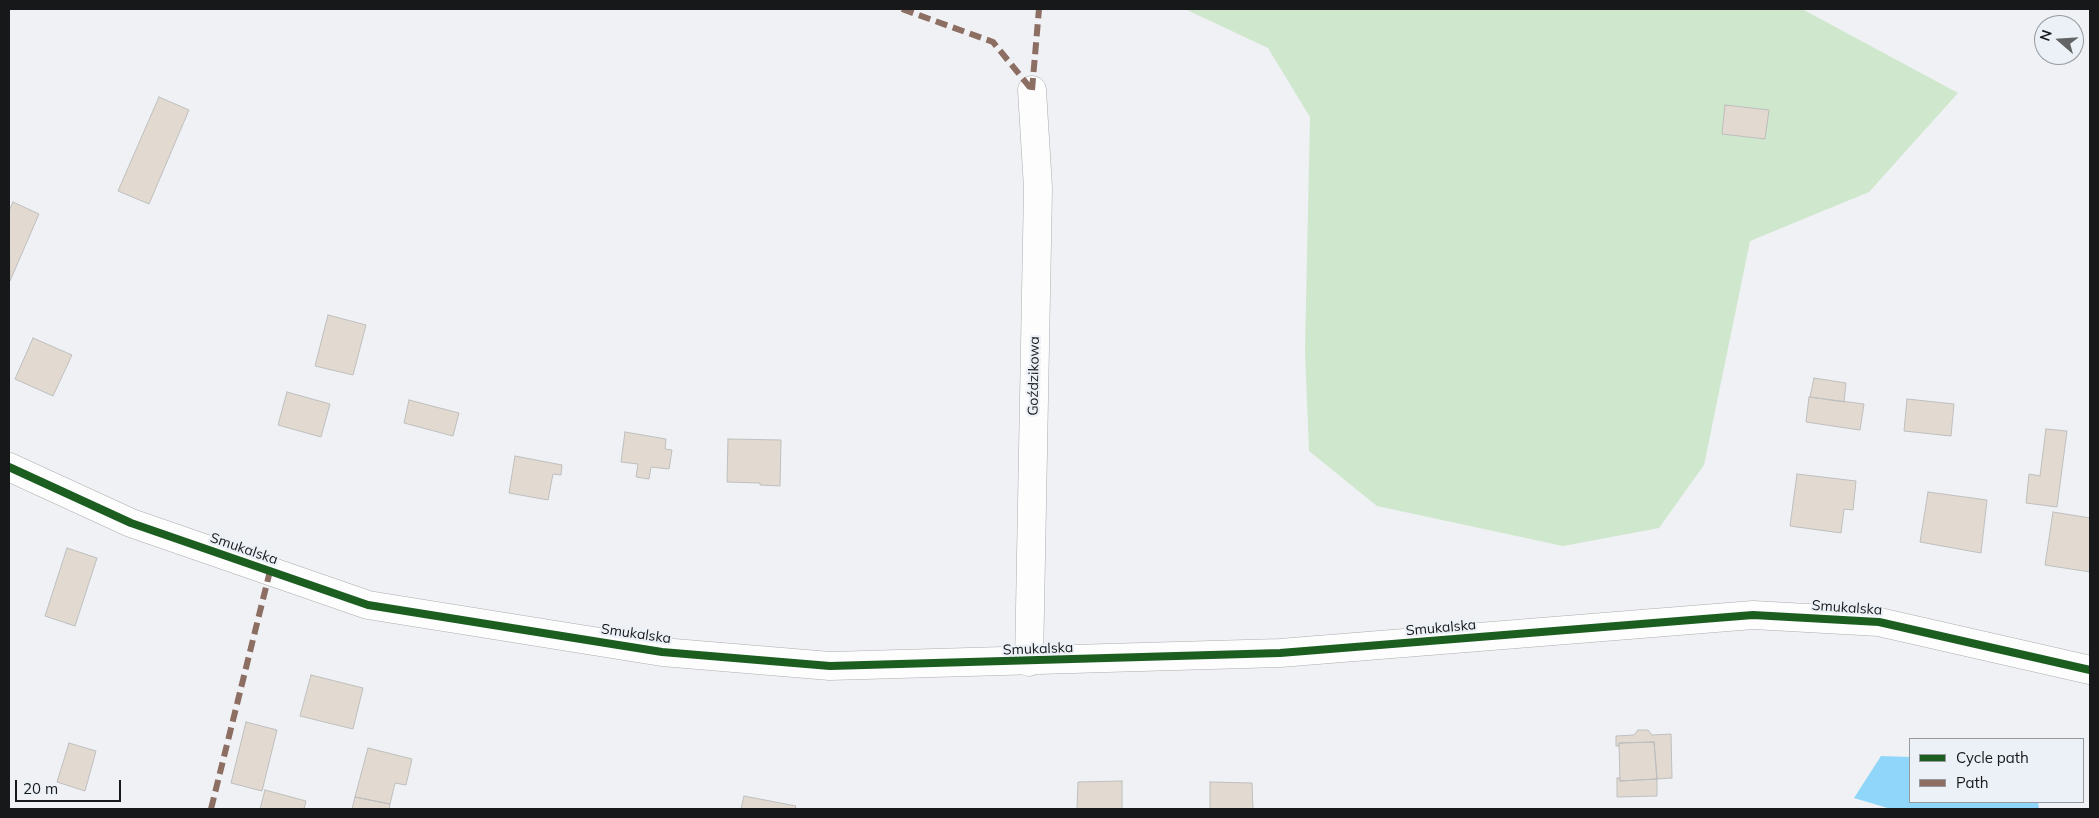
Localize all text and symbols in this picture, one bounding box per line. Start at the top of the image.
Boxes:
north arrow [2034,15,2084,65]
text: N [2036,28,2056,43]
street label: Goździkowa [1025,336,1043,416]
street label: Smukalska [208,530,280,568]
street label: Smukalska [1811,597,1883,619]
street label: Smukalska [1405,617,1477,639]
street label: Smukalska [600,621,672,647]
street label: Smukalska [1003,639,1073,659]
legend [1909,738,2084,803]
text: Cycle path [1956,748,2029,767]
scale bar [18,770,124,802]
text: Path [1956,773,1988,792]
text: 20 m [23,779,58,798]

